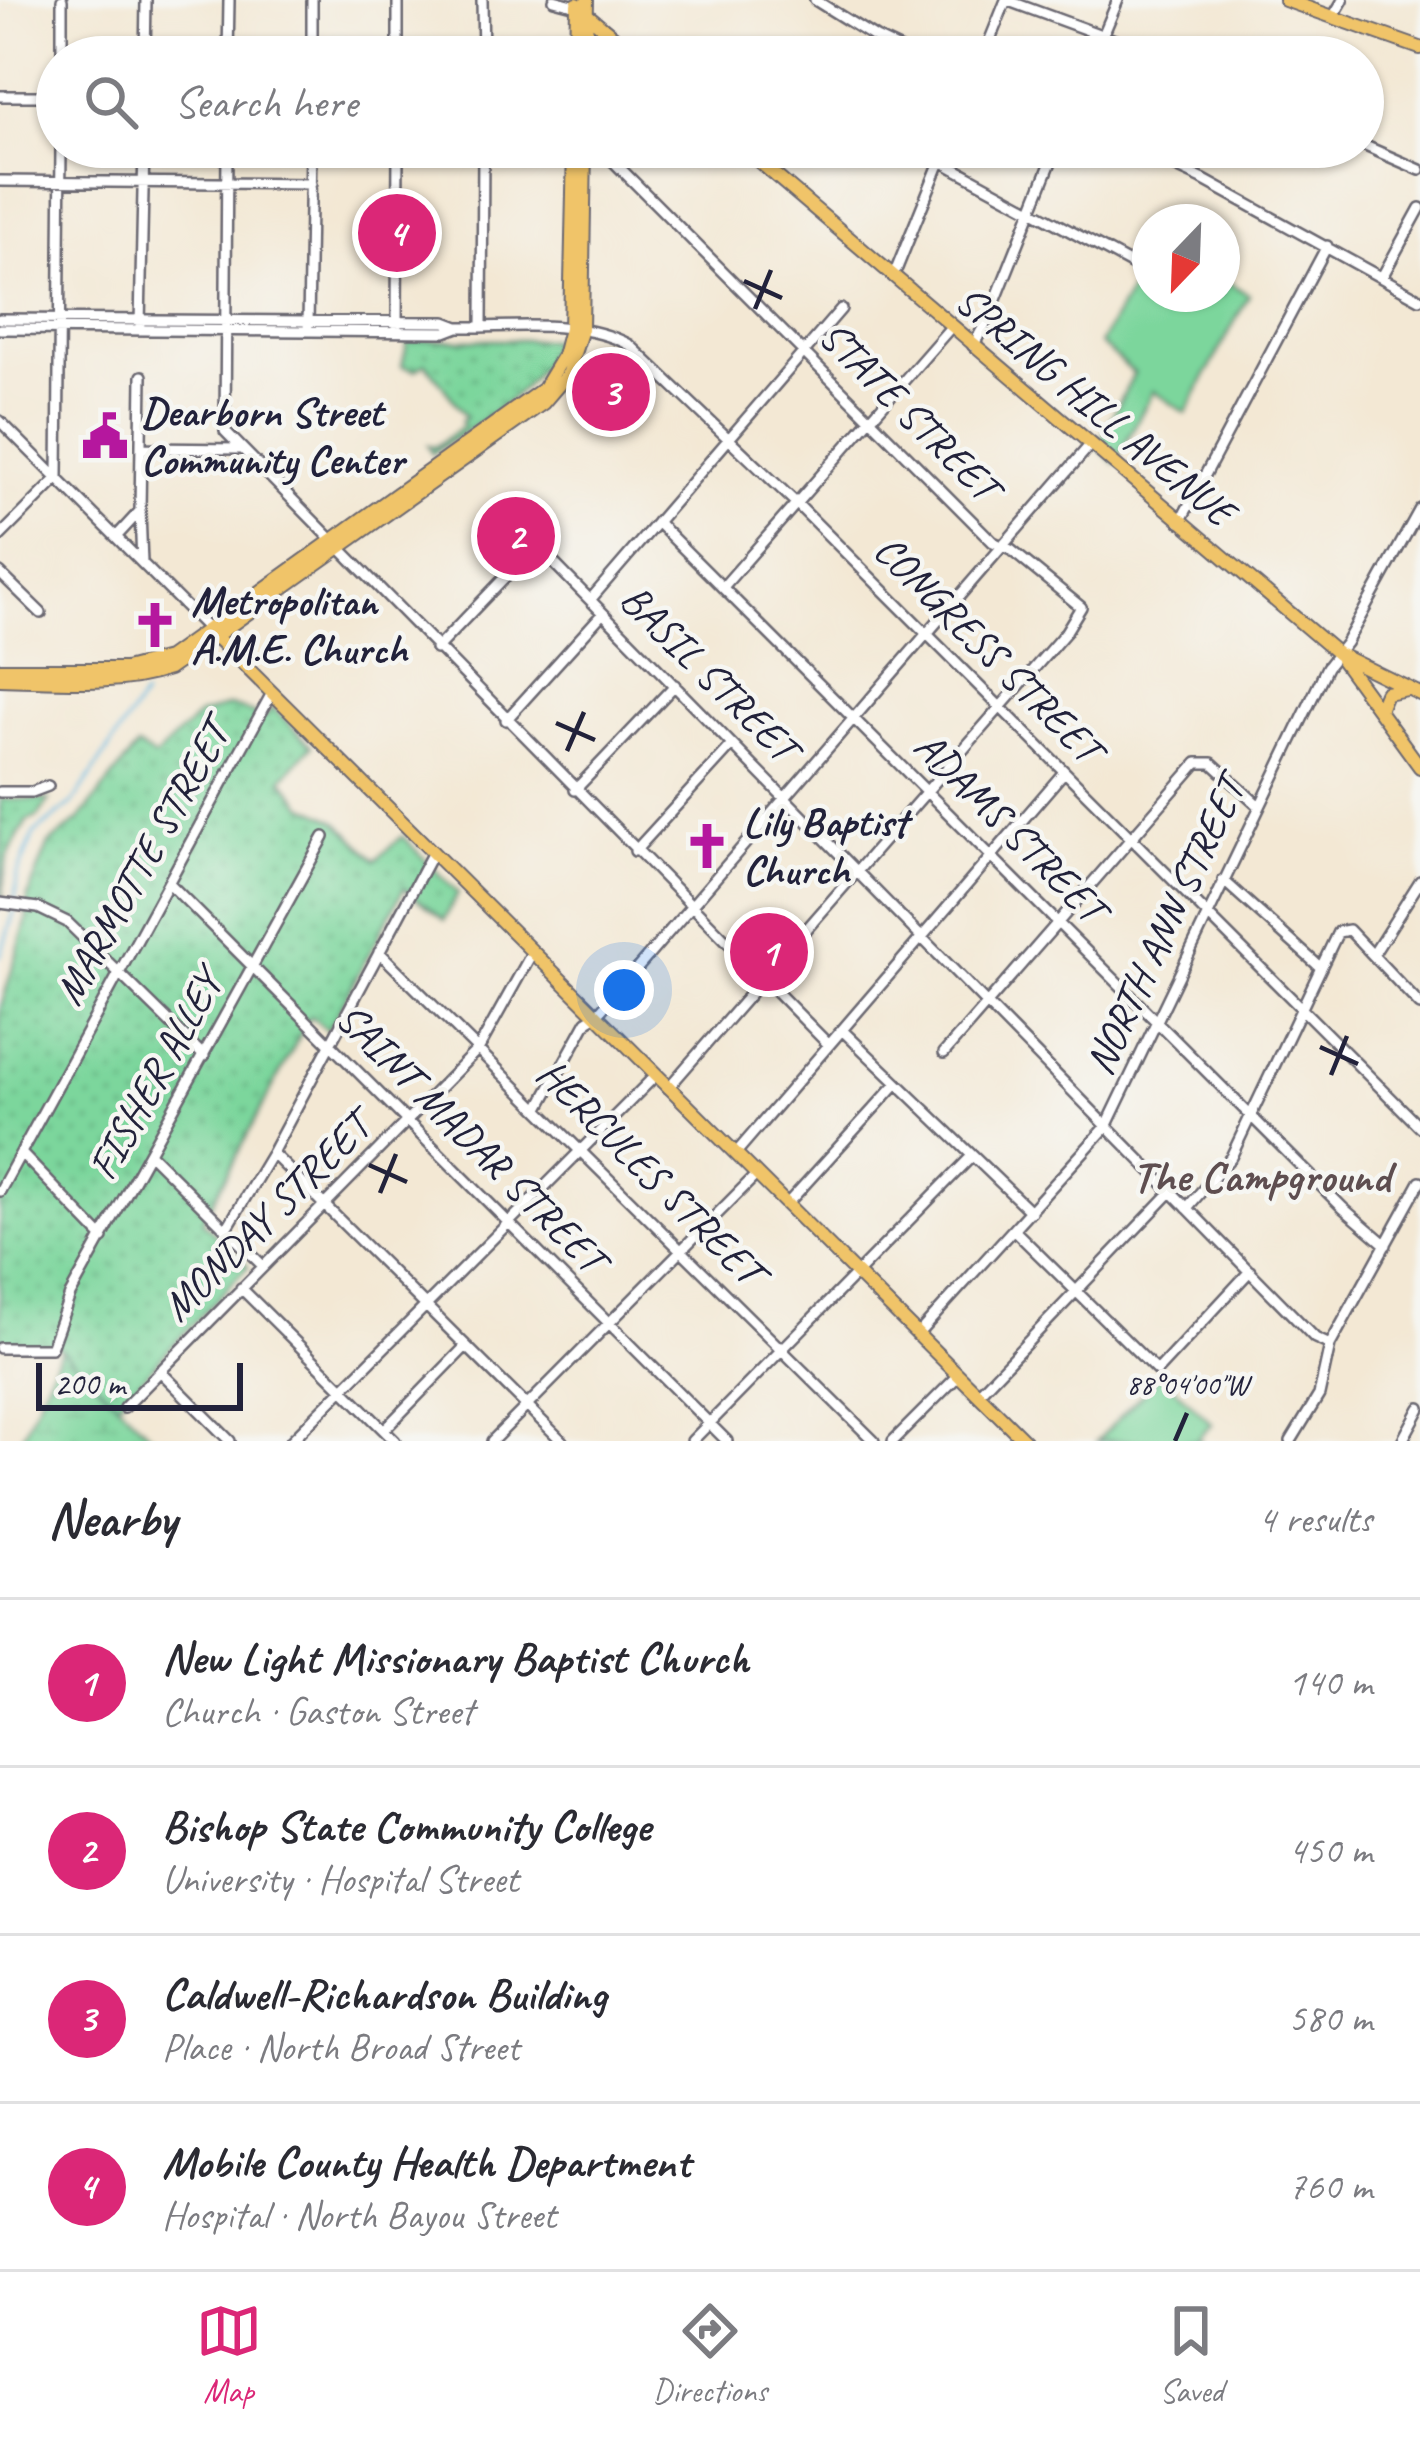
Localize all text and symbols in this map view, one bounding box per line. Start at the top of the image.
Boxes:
search box [36,36,1384,168]
icon: search [78,69,144,135]
text: Search here [174,74,357,131]
pin: 4 [358,188,436,278]
north arrow [1132,204,1240,312]
street label: SPRING HILL AVENUE [945,274,1249,541]
street label: STATE STREET [808,310,1017,519]
pin: 3 [572,347,650,437]
place label: Dearborn Street Community Center [141,386,408,487]
public building icon: Dearborn Street Community Center [80,411,130,461]
pin: 2 [477,491,555,581]
street label: CONGRESS STREET [863,524,1119,780]
street label: BASIL STREET [609,573,815,779]
place label: Metropolitan A.M.E. Church [191,575,409,676]
church icon: Metropolitan A.M.E. Church [130,600,180,650]
street label: MARMOTTE STREET [42,703,247,1014]
street label: ADAMS STREET [903,720,1123,940]
street label: NORTH ANN STREET [1073,761,1261,1083]
place label: Lily Baptist Church [743,796,913,897]
church icon: Lily Baptist Church [682,821,732,871]
pin: 1 [730,907,808,997]
street label: FISHER ALLEY [76,955,238,1189]
your location [594,960,654,1020]
street label: SAINT MADAR STREET [325,992,623,1290]
street label: HERCULES STREET [525,1047,782,1304]
street label: MONDAY STREET [151,1095,388,1332]
district label: The Campground [1132,1148,1397,1205]
scale bar [36,1357,243,1410]
text: 200 m [54,1363,125,1405]
text: 88°04'00"W [1126,1365,1253,1403]
text: Nearby [48,1487,176,1551]
text: 4 results [1258,1495,1372,1544]
text: New Light Missionary Baptist Church [162,1630,749,1687]
text: 1 [78,1658,96,1707]
text: 140 m [1288,1658,1372,1707]
text: Church · Gaston Street [162,1687,474,1736]
text: Bishop State Community College [162,1798,650,1855]
text: 2 [78,1826,96,1875]
text: 450 m [1288,1826,1372,1875]
text: University · Hospital Street [162,1855,518,1904]
text: Caldwell-Richardson Building [162,1966,606,2023]
text: 3 [78,1994,96,2043]
text: 580 m [1288,1994,1372,2043]
text: Place · North Broad Street [162,2023,519,2072]
text: Mobile County Health Department [162,2134,690,2191]
text: 4 [78,2162,96,2211]
text: 760 m [1288,2162,1372,2211]
text: Hospital · North Bayou Street [162,2191,556,2240]
tab: Map [196,2298,262,2412]
tab: Directions [653,2298,767,2412]
tab: Saved [1158,2298,1224,2412]

